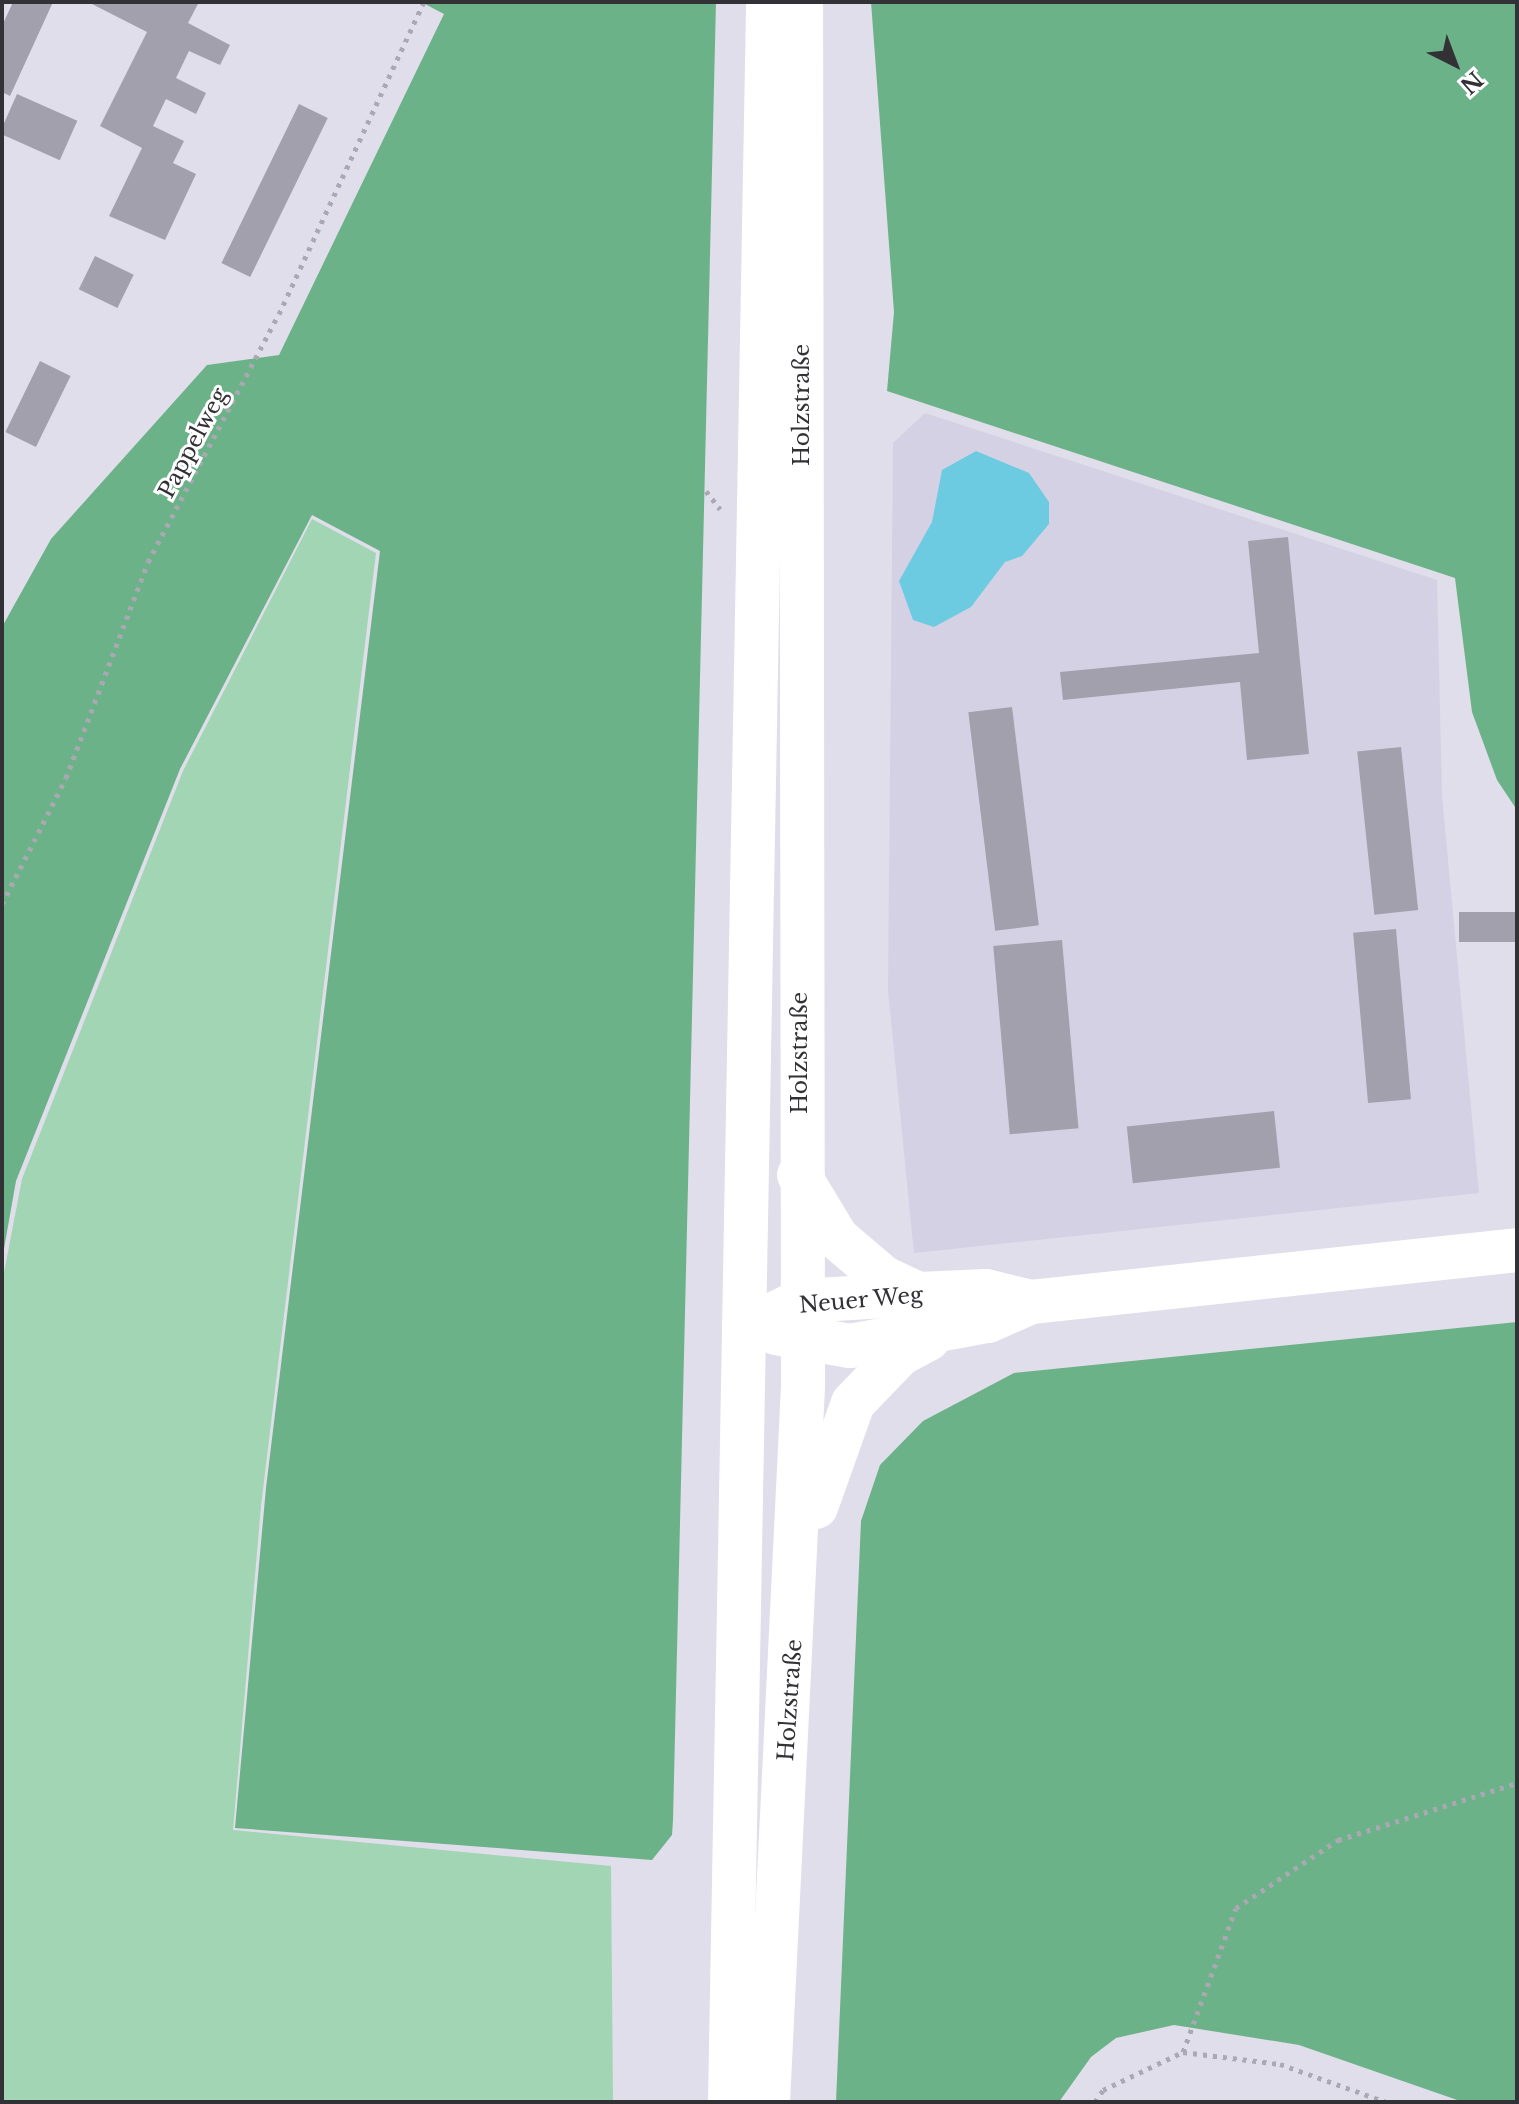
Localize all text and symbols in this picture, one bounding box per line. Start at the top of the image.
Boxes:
north arrow [1415,24,1495,104]
text: N [1455,65,1488,99]
street label: Holzstraße [789,344,815,466]
street label: Pappelweg [153,384,233,502]
street label: Holzstraße [787,992,813,1114]
street label: Neuer Weg [797,1281,925,1319]
street label: Holzstraße [773,1638,807,1762]

